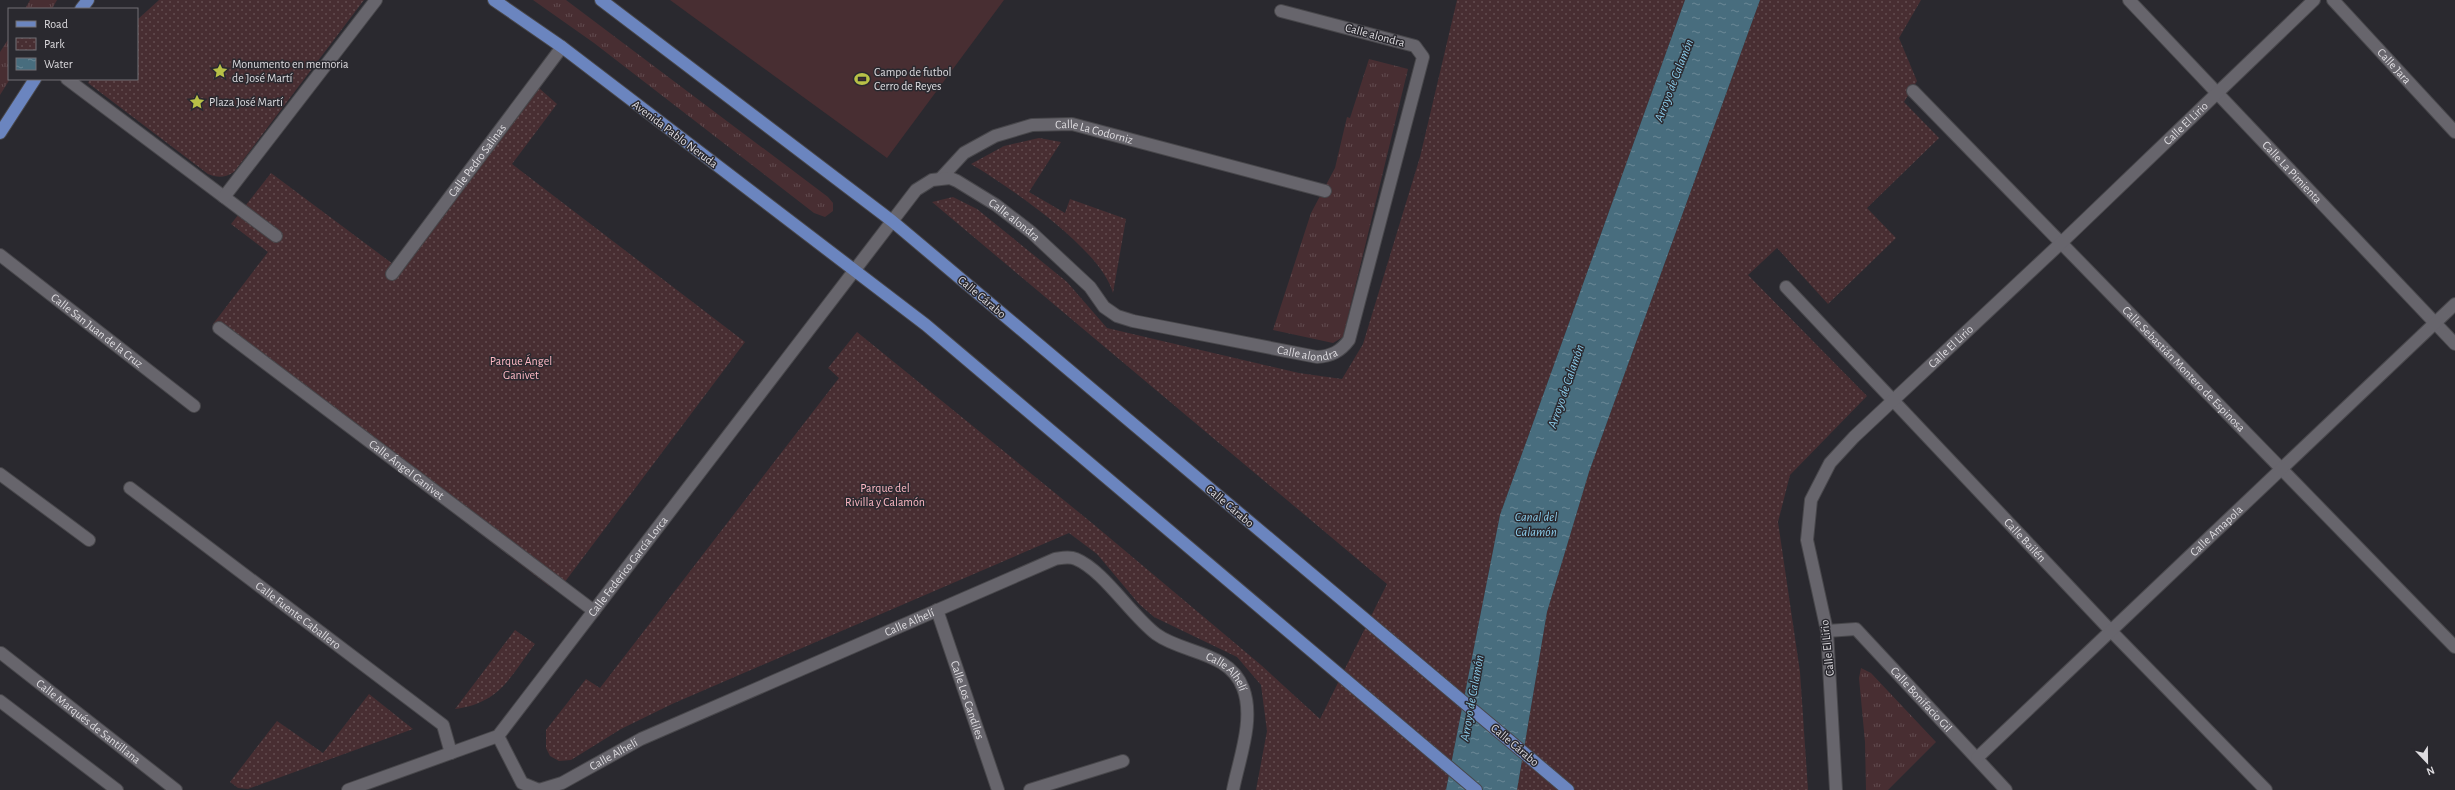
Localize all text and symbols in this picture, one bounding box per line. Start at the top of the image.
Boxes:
legend [8,8,138,80]
text: Road [44,18,68,30]
street label: Calle alondra [1344,21,1407,49]
water label: Arroyo de Calamón [1652,37,1696,125]
text: Park [44,38,65,50]
street label: Calle Jara [2375,46,2414,86]
text: Water [44,58,73,70]
place label: Monumento en memoria de José Martí [232,58,349,84]
place icon: Monumento en memoria de José Martí [211,62,229,80]
place label: Campo de futbol Cerro de Reyes [874,66,952,93]
sports icon: Campo de futbol Cerro de Reyes [853,70,871,88]
place icon: Plaza José Martí [188,93,206,111]
place label: Plaza José Martí [209,96,283,108]
street label: Avenida Pablo Neruda [630,98,720,170]
street label: Calle El Lirio [2161,99,2210,147]
street label: Calle La Codorniz [1055,118,1134,146]
street label: Calle Pedro Salinas [446,122,508,199]
street label: Calle La Pimienta [2260,139,2324,206]
street label: Calle alondra [987,196,1043,244]
street label: Calle Cárabo [956,274,1008,320]
street label: Calle San Juan de la Cruz [49,291,145,370]
street label: Calle Sebastián Montero de Espinosa [2120,304,2248,434]
street label: Calle El Lirio [1926,323,1975,370]
street label: Calle alondra [1276,343,1340,363]
water label: Arroyo de Calamón [1546,343,1587,431]
park label: Parque Ángel Ganivet [490,354,552,381]
street label: Calle Ángel Ganivet [367,437,446,502]
park label: Parque del Rivilla y Calamón [845,482,925,509]
street label: Calle Cárabo [1204,483,1256,529]
street label: Calle Amapola [2188,503,2245,558]
water label: Canal del Calamón [1515,511,1557,539]
street label: Calle Federico García Lorca [586,514,670,619]
street label: Calle Bailén [2002,516,2048,564]
street label: Calle Fuente Caballero [253,579,343,652]
street label: Calle Alhelí [883,606,936,638]
street label: Calle El Lirio [1818,619,1836,677]
street label: Calle Alhelí [1204,650,1250,693]
water label: Arroyo de Calamón [1458,654,1486,743]
street label: Calle Los Candiles [949,659,986,741]
street label: Calle Bonifacio Gil [1888,664,1954,734]
street label: Calle Marqués de Santillana [34,677,143,766]
street label: Calle Cárabo [1489,722,1541,768]
street label: Calle Alhelí [588,736,640,772]
north arrow [2407,742,2447,782]
text: N [2425,764,2436,777]

